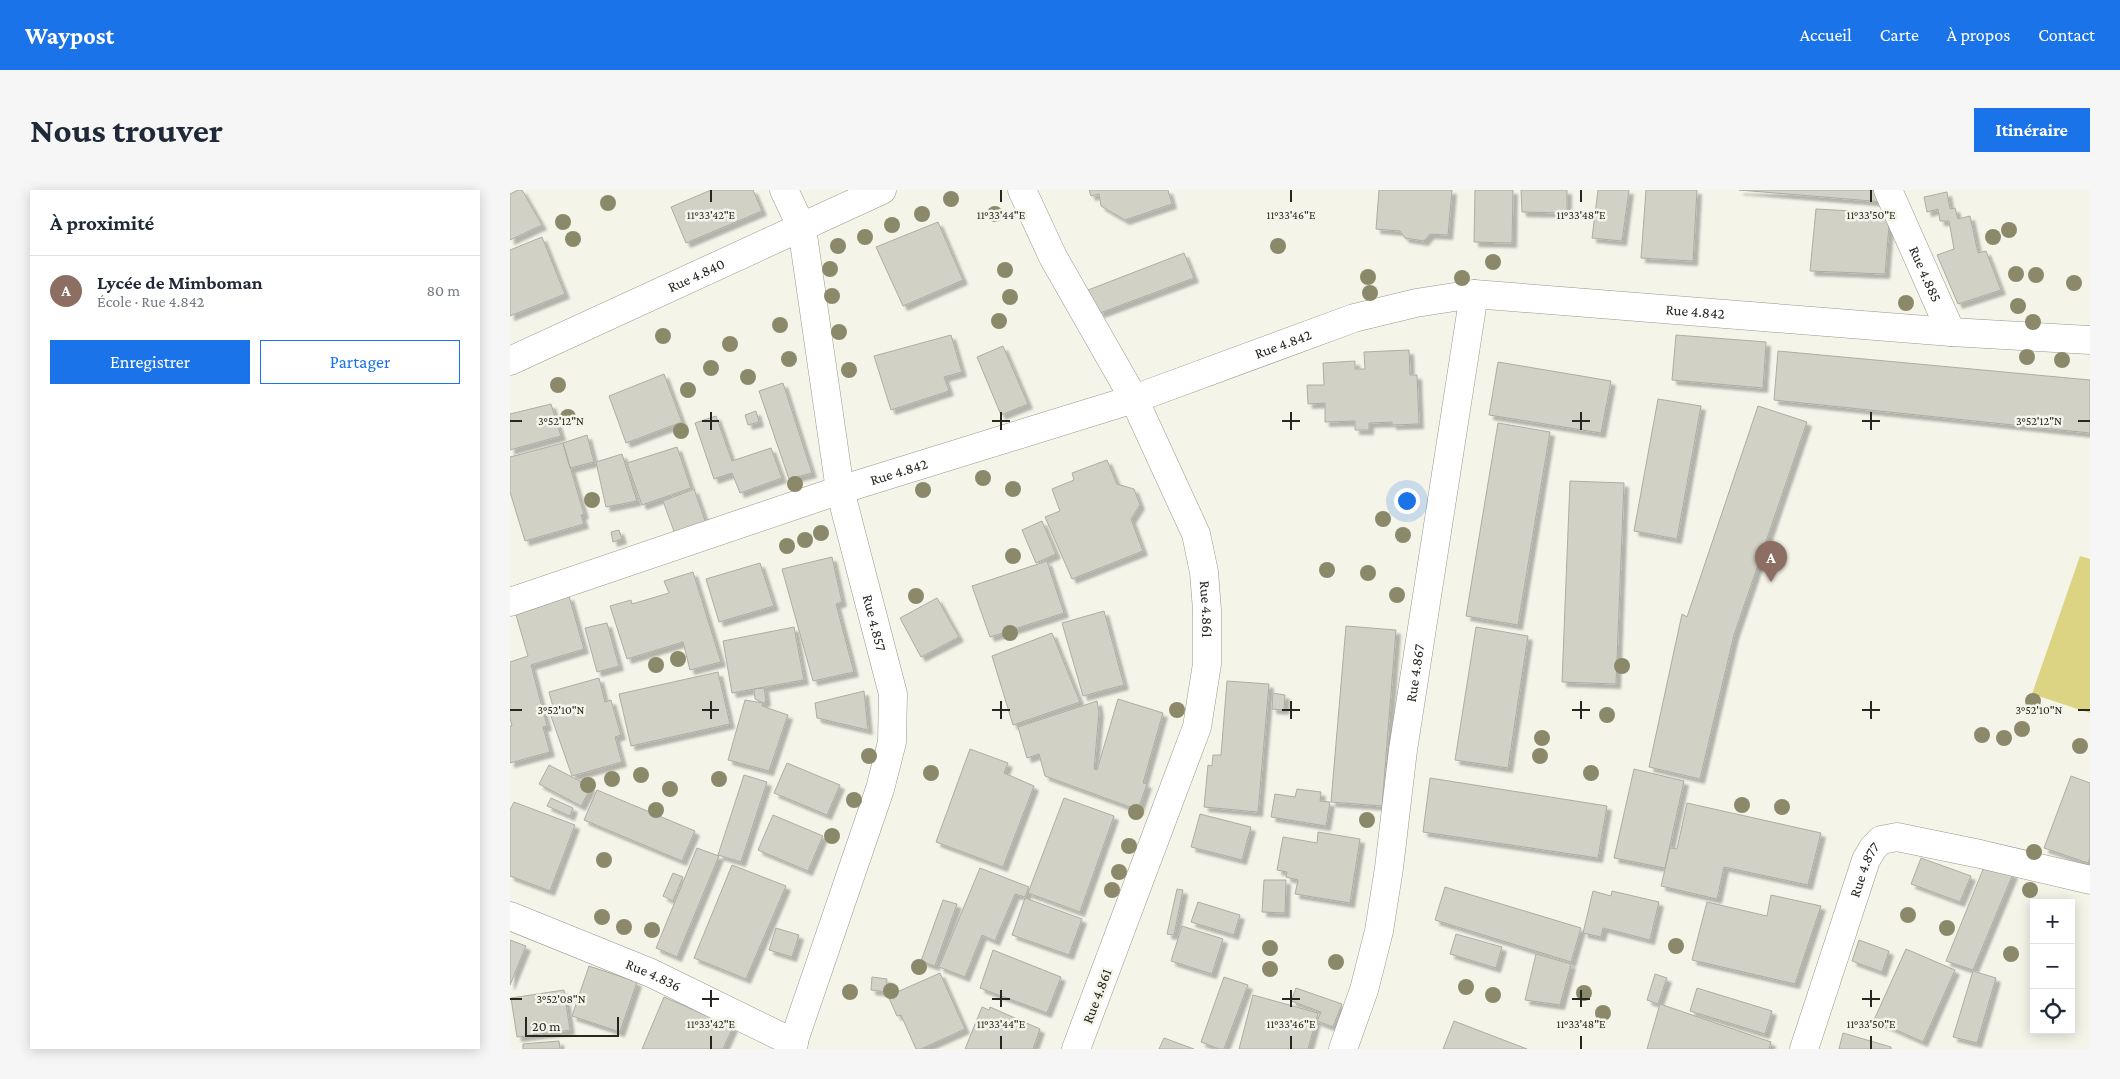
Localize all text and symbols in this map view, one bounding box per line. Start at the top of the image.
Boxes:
text: Waypost [25,22,114,49]
text: Accueil [1800,25,1852,45]
text: Carte [1880,25,1919,45]
text: À propos [1947,25,2010,45]
text: Contact [2038,25,2095,45]
button: Itinéraire [1974,108,2090,152]
text: Nous trouver [30,111,223,150]
text: 11°33'42"E [687,208,736,222]
text: 11°33'44"E [977,208,1026,222]
text: 11°33'46"E [1267,208,1316,222]
text: 11°33'48"E [1556,208,1606,222]
text: 11°33'50"E [1846,208,1896,222]
text: À proximité [50,211,154,235]
street label: Rue 4.885 [1906,244,1945,305]
street label: Rue 4.840 [665,255,727,295]
text: Lycée de Mimboman [97,272,263,293]
text: A [61,282,71,299]
text: 80 m [426,282,460,299]
text: École · Rue 4.842 [97,293,204,310]
street label: Rue 4.842 [1665,301,1725,322]
street label: Rue 4.842 [1252,326,1314,362]
button: Enregistrer [50,340,250,384]
button: Partager [260,340,460,384]
text: 3°52'12"N [538,414,584,428]
text: 3°52'12"N [2016,414,2062,428]
street label: Rue 4.842 [868,455,929,488]
your location [1394,488,1420,514]
pin: A [1755,541,1787,582]
street label: Rue 4.861 [1197,580,1215,638]
street label: Rue 4.857 [859,593,890,653]
street label: Rue 4.867 [1403,643,1427,703]
text: 3°52'10"N [538,703,585,717]
text: 3°52'10"N [2016,703,2063,717]
street label: Rue 4.877 [1846,839,1882,899]
map controls [2030,899,2075,1034]
button: + [2030,899,2075,944]
button: − [2030,944,2075,989]
street label: Rue 4.836 [623,956,684,994]
street label: Rue 4.861 [1079,966,1115,1026]
button: locate [2030,989,2075,1034]
text: 3°52'08"N [536,992,586,1006]
scale bar [525,1014,619,1037]
text: 11°33'42"E [687,1017,736,1031]
text: 11°33'44"E [977,1017,1026,1031]
text: 11°33'46"E [1267,1017,1316,1031]
text: 11°33'48"E [1556,1017,1606,1031]
text: 11°33'50"E [1846,1017,1896,1031]
text: 20 m [532,1018,560,1034]

